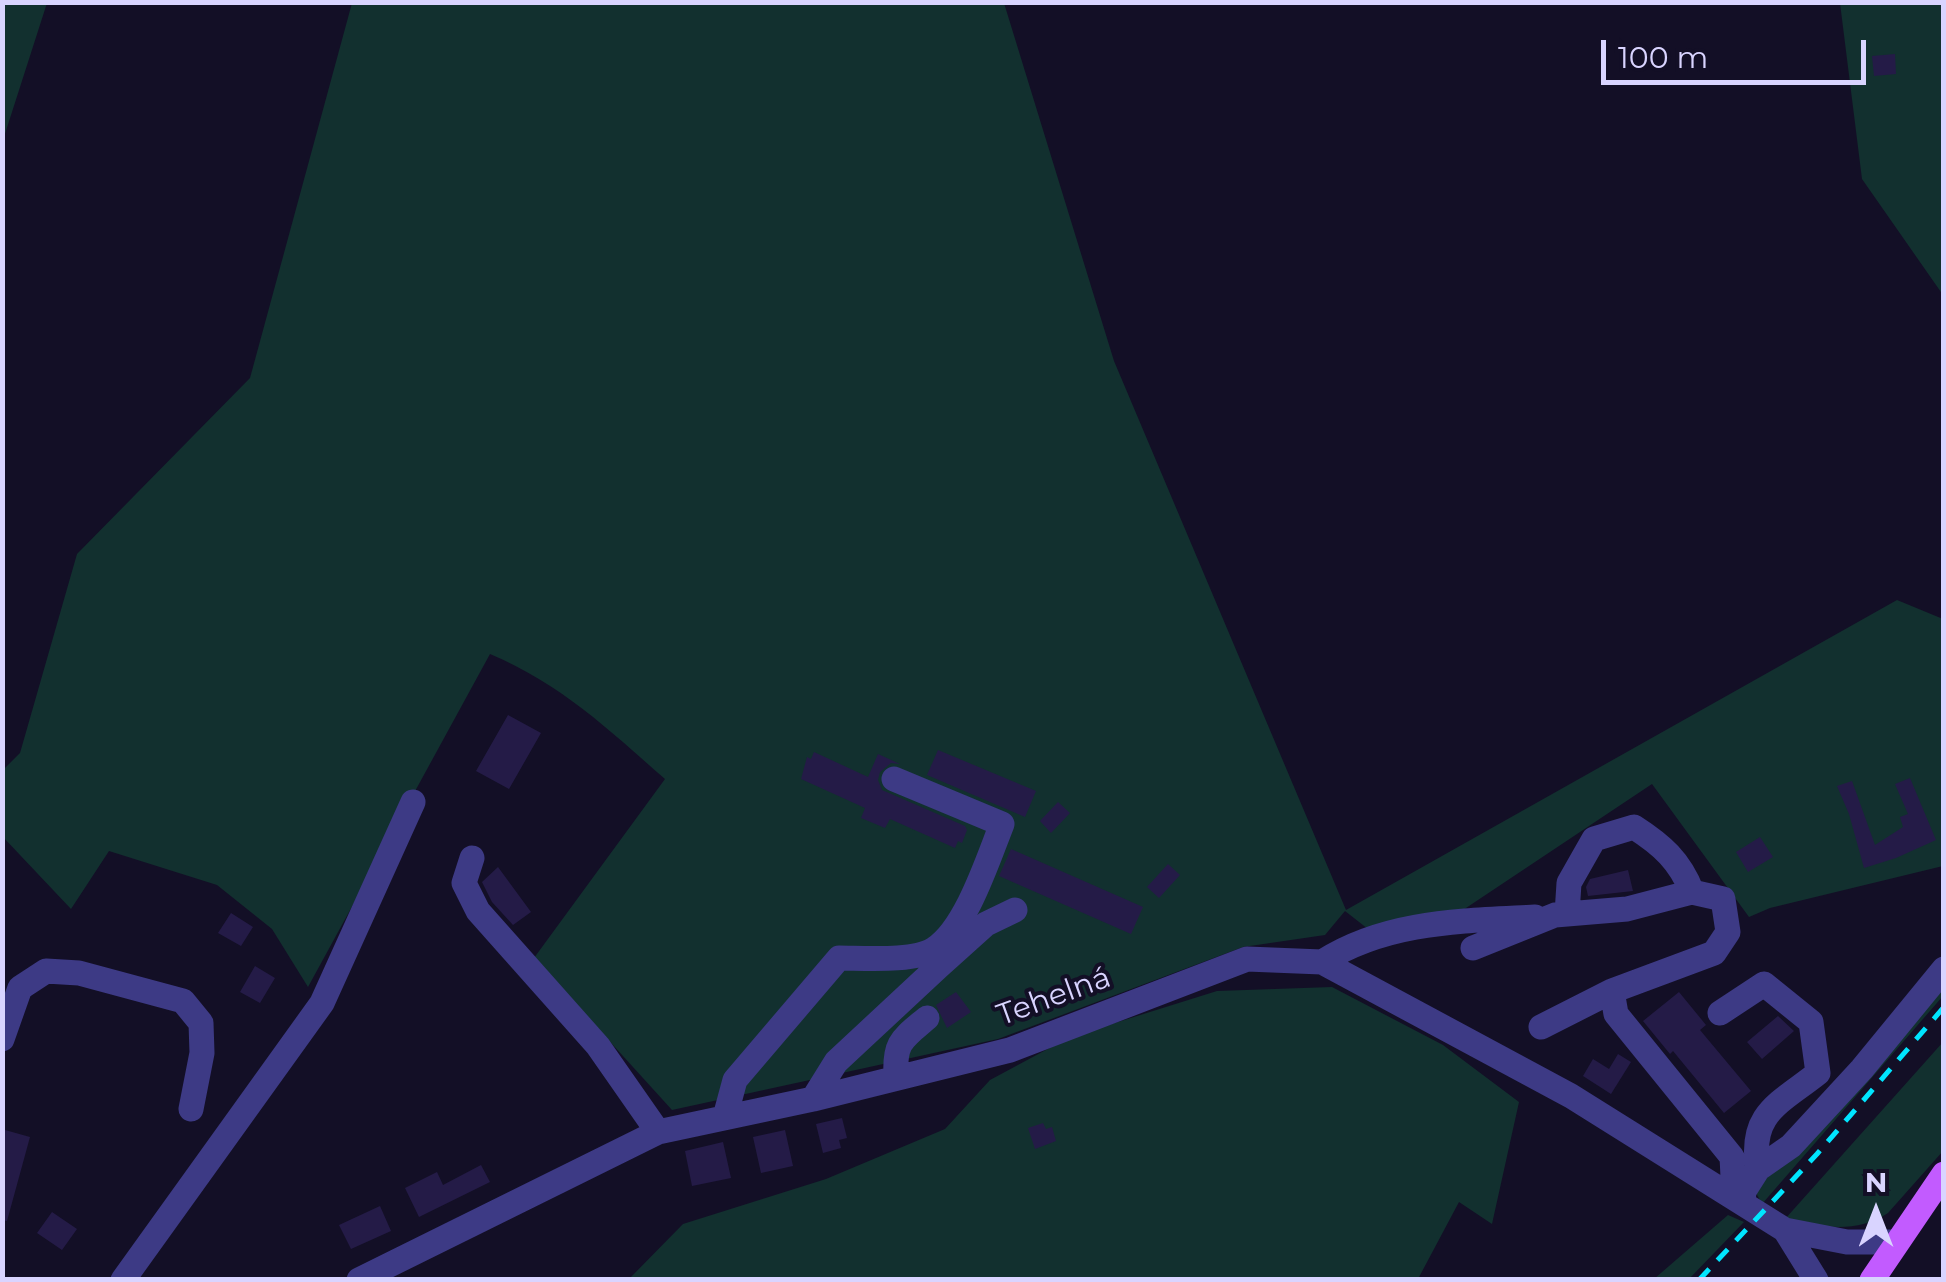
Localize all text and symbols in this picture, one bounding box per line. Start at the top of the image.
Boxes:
scale bar [1606,20,1871,82]
text: 100 m [1618,39,1708,76]
street label: Tehelná [992,960,1116,1034]
north arrow [1826,1162,1926,1262]
text: N [1865,1165,1887,1199]

